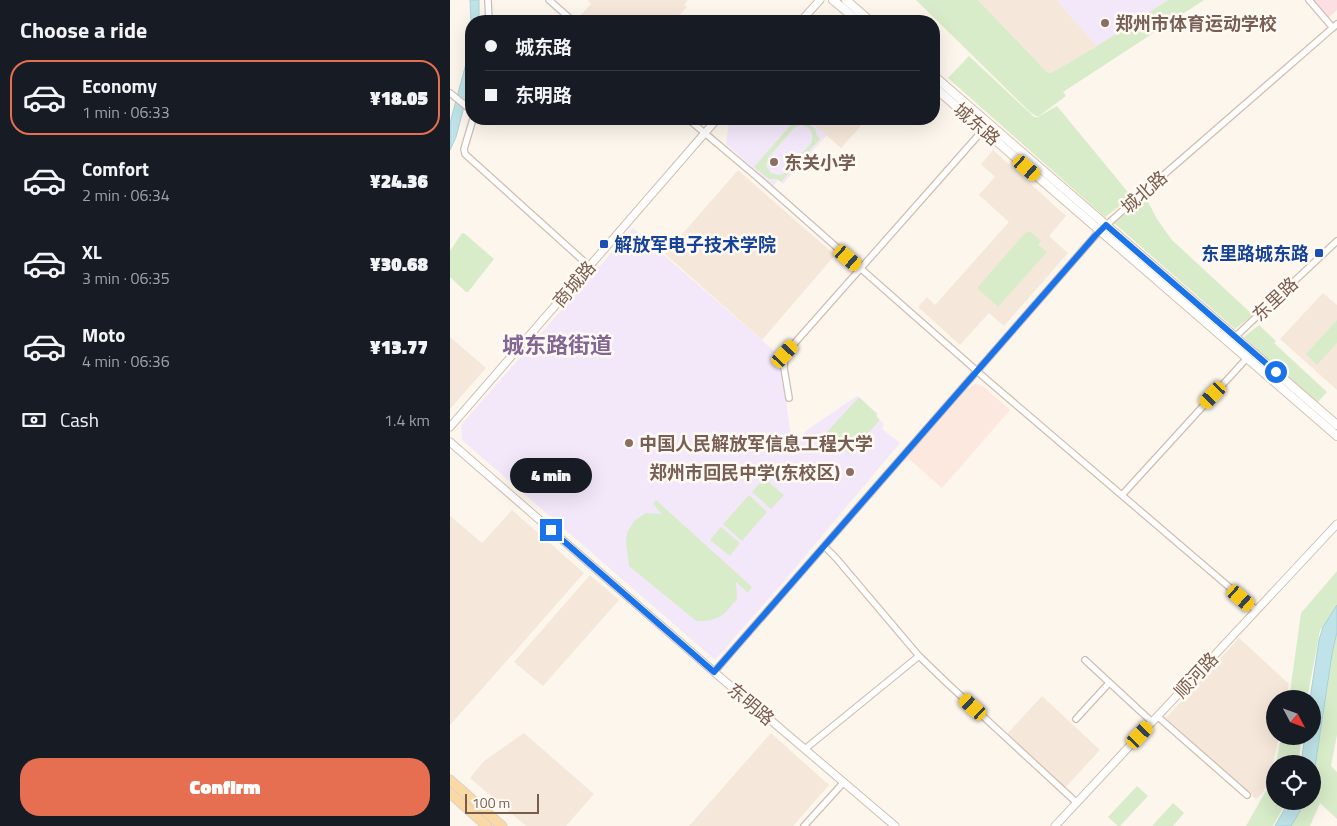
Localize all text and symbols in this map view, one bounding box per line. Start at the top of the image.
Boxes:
place label: 郑州市体育运动学校 [1115,10,1277,37]
text: Choose a ride [20,13,147,47]
marker: 郑州市体育运动学校 [1099,17,1111,29]
text: 城东路 [515,32,572,61]
text: Economy [82,71,157,100]
icon: car [22,75,67,120]
text: 东明路 [515,80,572,109]
text: ¥18.05 [370,83,428,112]
street label: 城东路 [948,96,1006,152]
text: 1 min · 06:33 [82,100,170,124]
place label: 东关小学 [784,149,856,176]
car [1010,152,1043,184]
text: Comfort [82,154,149,183]
marker: 东关小学 [768,156,780,168]
icon: car [22,158,67,203]
street label: 城北路 [1115,164,1173,220]
text: ¥24.36 [370,166,428,195]
text: 2 min · 06:34 [82,183,170,207]
place label: 解放军电子技术学院 [614,231,776,258]
text: XL [82,237,102,266]
marker: 解放军电子技术学院 [598,238,610,250]
place label: 东里路城东路 [1201,240,1309,267]
icon: car [22,241,67,286]
car [831,242,864,274]
marker: 东里路城东路 [1313,247,1325,259]
text: ¥30.68 [370,249,428,278]
street label: 商城路 [546,255,602,313]
text: 3 min · 06:35 [82,266,170,290]
street label: 东里路 [1246,271,1304,327]
text: Moto [82,320,125,349]
icon: car [22,324,67,369]
district label: 城东路街道 [502,328,612,362]
text: ¥13.77 [370,332,428,361]
car [769,338,800,370]
text: 4 min · 06:36 [82,349,170,373]
route start [1265,361,1287,383]
car [1197,379,1228,411]
text: Cash [60,405,99,434]
icon: cash [20,406,48,434]
text: 1.4 km [384,408,430,432]
place label: 中国人民解放军信息工程大学 [639,430,873,457]
marker: 中国人民解放军信息工程大学 [623,437,635,449]
callout: 4 min [510,458,592,492]
place label: 郑州市回民中学(东校区) [649,459,840,486]
text: 4 min [531,463,571,487]
marker: 郑州市回民中学(东校区) [844,466,856,478]
route end [540,519,562,541]
car [1224,582,1257,614]
street label: 顺河路 [1168,646,1224,704]
street label: 东明路 [722,676,780,732]
north arrow [1266,690,1321,745]
map controls [1266,690,1321,810]
car [956,691,989,723]
car [1124,719,1155,751]
button: locate [1266,755,1321,810]
button: Confirm [20,758,430,816]
scale bar [465,791,539,814]
text: 100 m [472,792,510,813]

